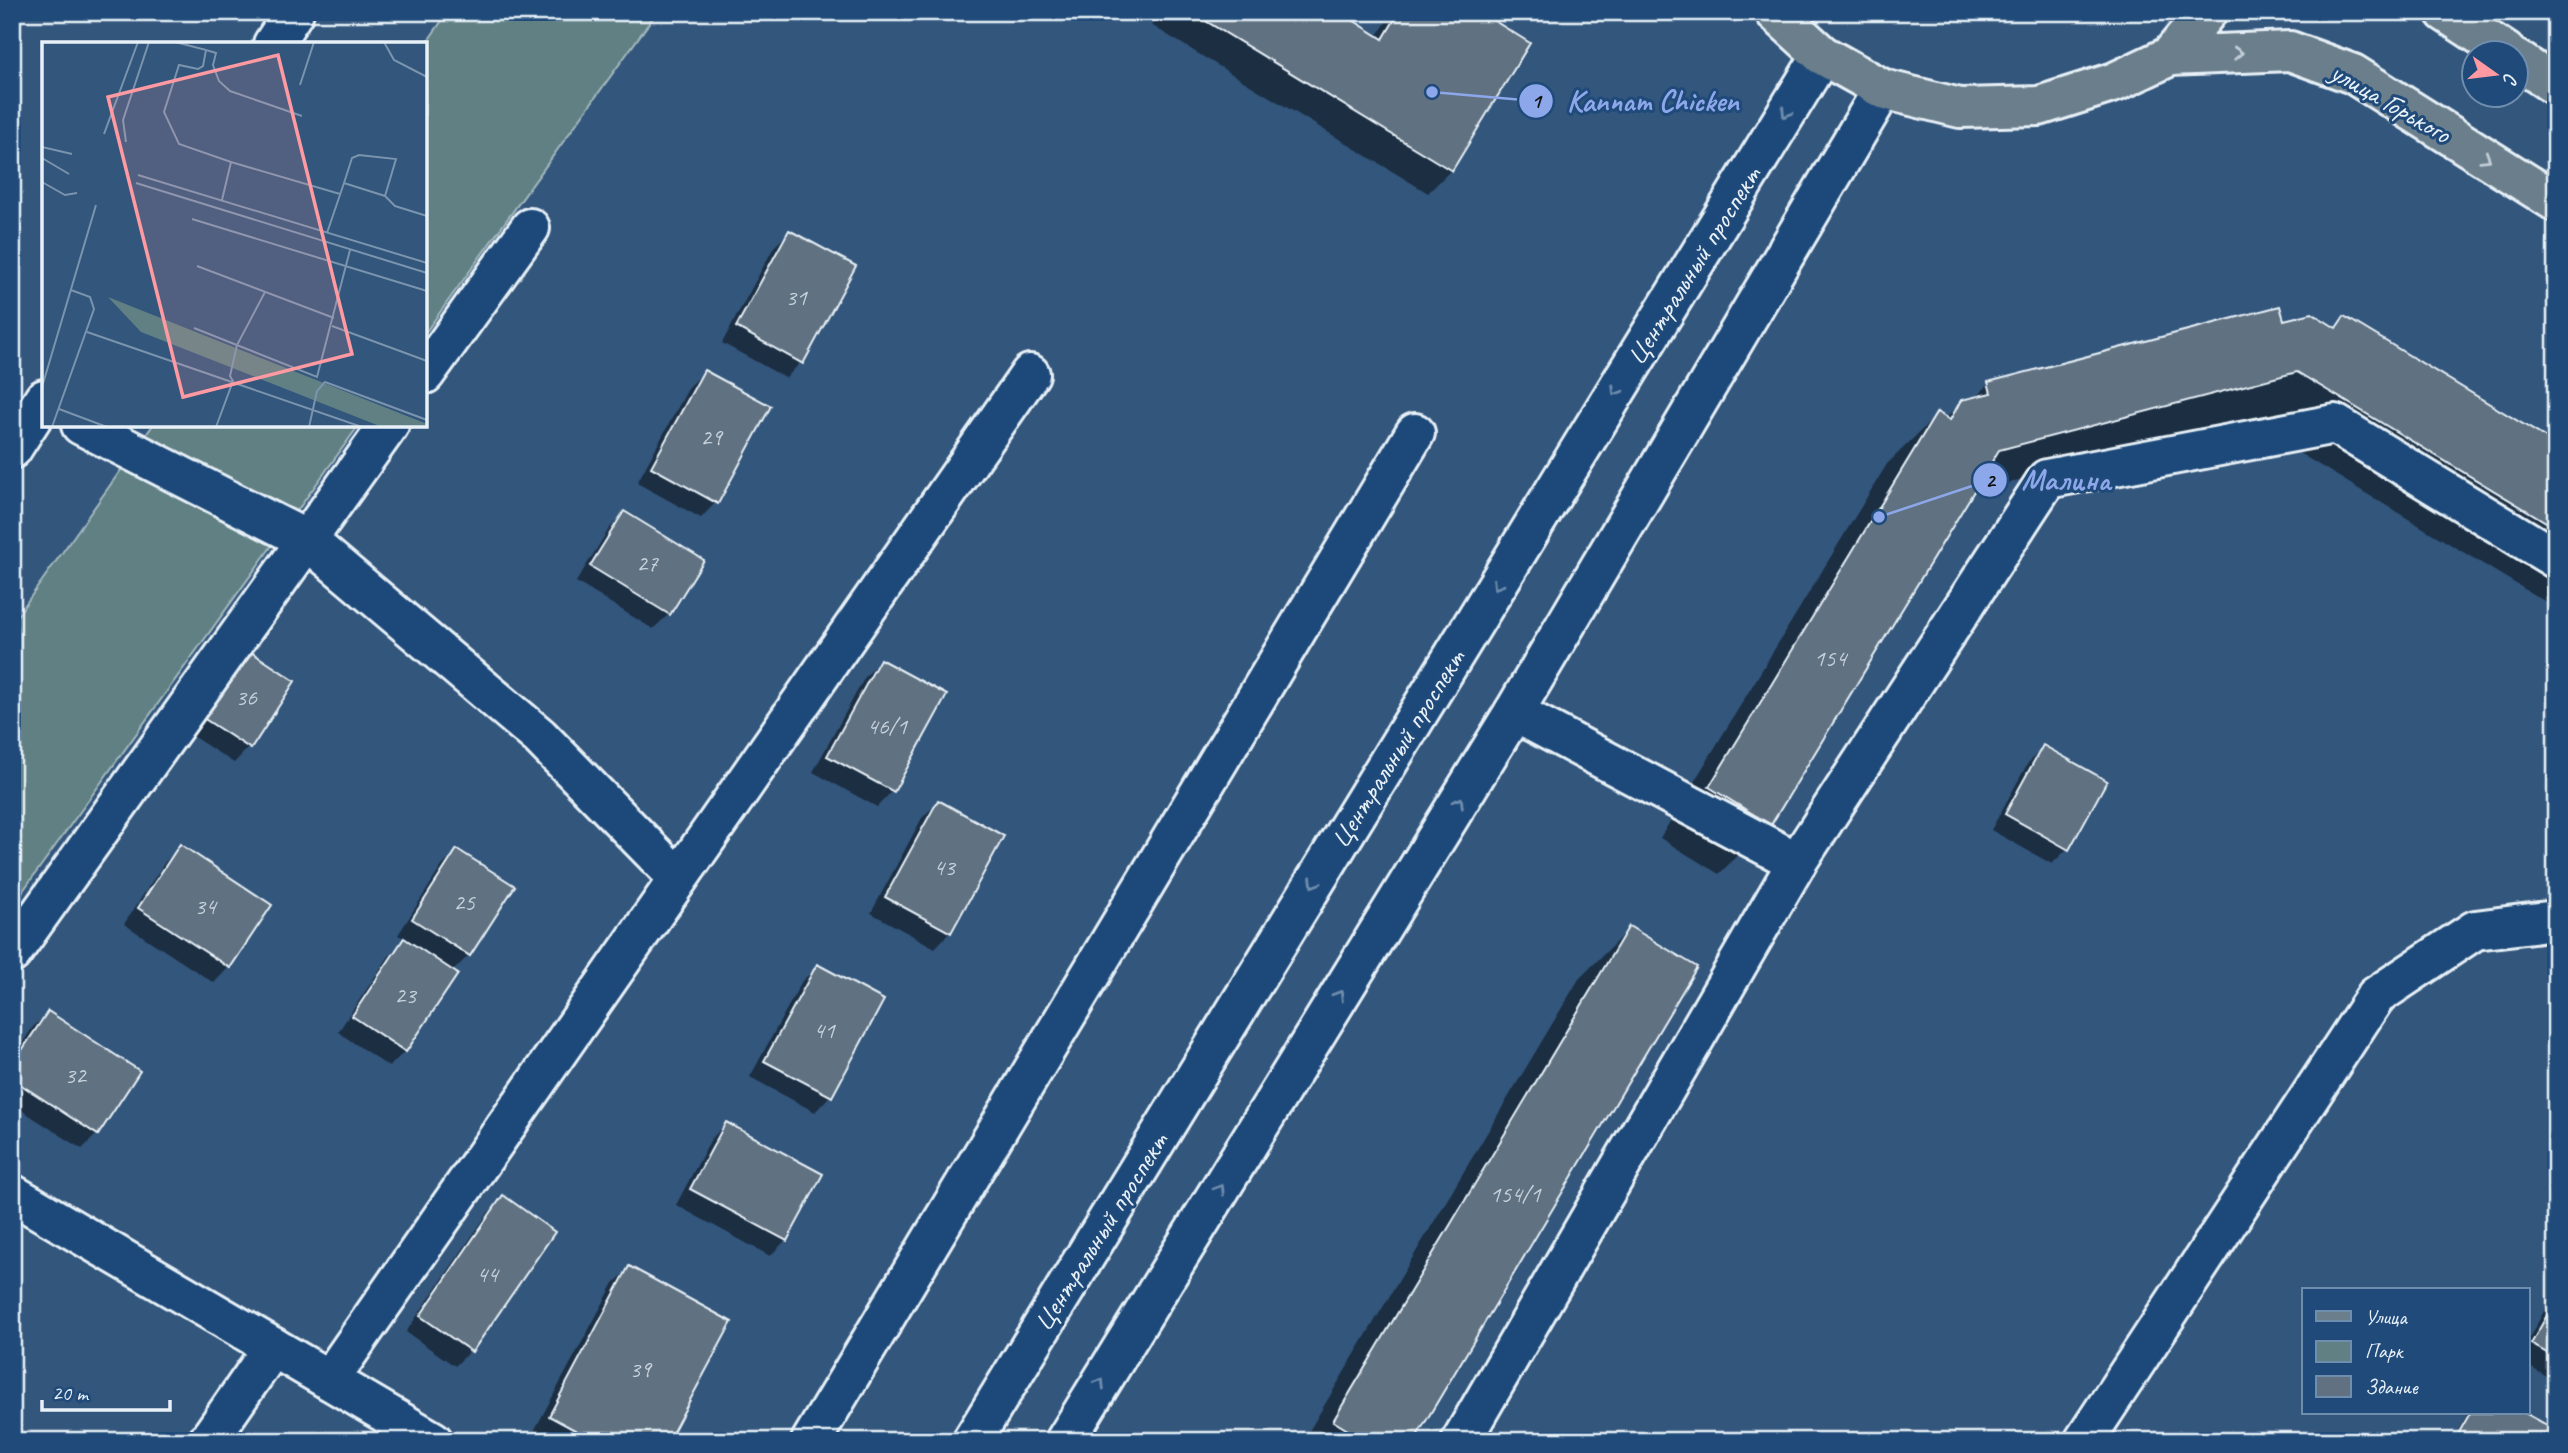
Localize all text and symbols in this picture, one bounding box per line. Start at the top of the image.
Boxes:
north arrow [2460,38,2530,108]
inset map [42,42,427,427]
one-way arrow [2233,45,2244,60]
street label: улица Горького [2323,53,2459,152]
text: С [2497,70,2523,88]
callout: Kannam Chicken [1519,75,1753,126]
text: Kannam Chicken [1567,82,1740,120]
text: 1 [1531,88,1543,114]
one-way arrow [1781,106,1794,119]
one-way arrow [2478,149,2491,162]
street label: Центральный проспект [1618,158,1769,371]
house number: 31 [785,282,808,312]
one-way arrow [1611,383,1624,396]
house number: 29 [700,422,724,452]
callout: Малина [1972,454,2124,505]
text: Малина [2022,461,2113,499]
text: 2 [1985,467,1997,493]
house number: 27 [636,548,659,578]
one-way arrow [1492,577,1505,590]
street label: Центральный проспект [1322,641,1473,854]
house number: 154 [1814,643,1848,673]
house number: 36 [235,682,258,712]
house number: 46/1 [867,711,908,741]
one-way arrow [1450,796,1463,809]
house number: 43 [933,852,957,882]
one-way arrow [1309,876,1322,889]
house number: 25 [453,887,476,917]
house number: 34 [194,891,218,921]
house number: 23 [394,980,418,1010]
one-way arrow [1331,990,1344,1003]
house number: 41 [813,1015,836,1045]
house number: 32 [64,1060,88,1090]
street label: Центральный проспект [1025,1124,1176,1337]
house number: 154/1 [1489,1179,1542,1209]
one-way arrow [1211,1184,1224,1197]
house number: 44 [476,1259,500,1289]
legend [2302,1288,2530,1414]
text: Улица [2365,1304,2408,1330]
text: Парк [2365,1338,2405,1364]
house number: 39 [629,1354,653,1384]
scale bar [42,1369,170,1413]
text: Здание [2365,1374,2419,1400]
one-way arrow [1092,1377,1105,1390]
text: 20 m [52,1380,90,1406]

